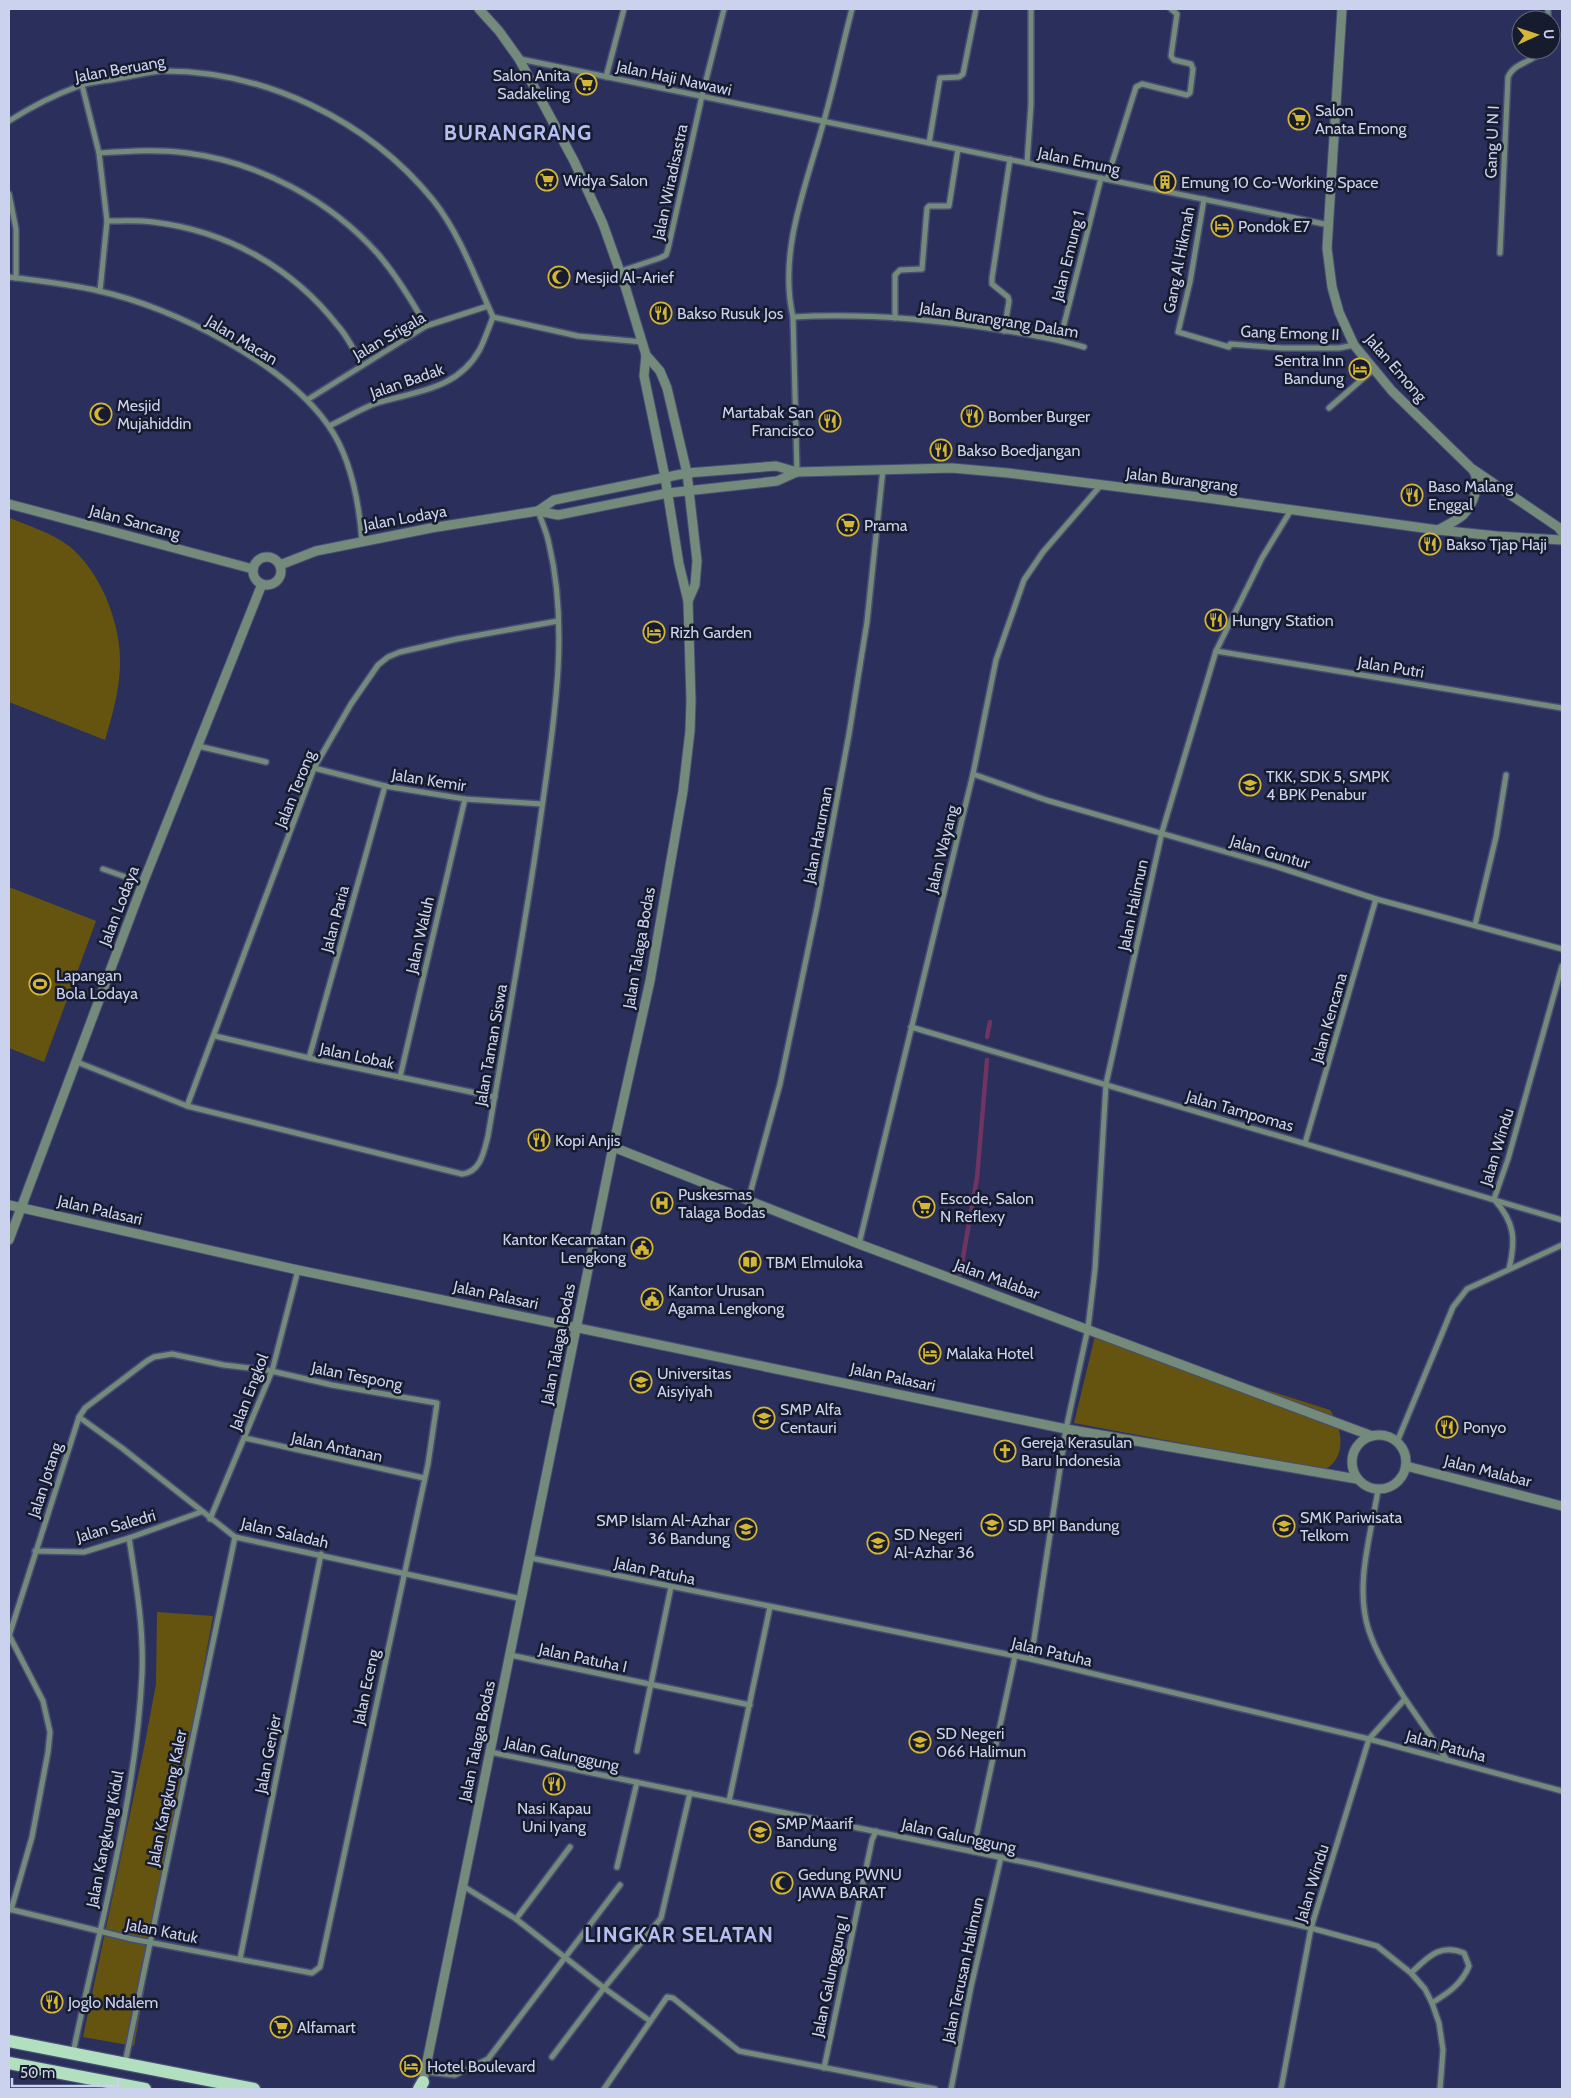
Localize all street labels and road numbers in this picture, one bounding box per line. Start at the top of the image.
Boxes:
street label: Jalan Beruang [72,52,168,86]
street label: Jalan Haji Nawawi [614,56,733,99]
street label: Gang U N I [1481,105,1503,179]
street label: Jalan Wiradisastra [648,122,692,243]
street label: Jalan Emung [1035,143,1123,179]
street label: Gang Al Hikmah [1159,205,1199,315]
street label: Jalan Emung 1 [1047,209,1088,304]
street label: Jalan Burangrang Dalam [917,298,1080,342]
street label: Jalan Srigala [349,308,429,365]
street label: Jalan Macan [202,311,281,369]
street label: Gang Emong II [1240,322,1340,344]
street label: Jalan Emong [1361,329,1431,407]
street label: Jalan Badak [367,359,447,403]
street label: Jalan Burangrang [1124,464,1240,496]
street label: Jalan Sancang [86,500,184,544]
street label: Jalan Lodaya [361,501,448,535]
street label: Jalan Putri [1355,652,1426,682]
street label: Jalan Terong [271,747,319,831]
street label: Jalan Kemir [390,765,468,795]
street label: Jalan Haruman [799,785,837,886]
street label: Jalan Wayang [922,802,962,896]
street label: Jalan Guntur [1227,831,1313,873]
street label: Jalan Halimun [1114,858,1152,953]
street label: Jalan Lodaya [95,863,143,950]
street label: Jalan Paria [317,883,353,955]
street label: Jalan Talaga Bodas [619,885,659,1011]
street label: Jalan Waluh [402,895,438,976]
street label: Jalan Kencana [1307,970,1351,1066]
street label: Jalan Taman Siswa [471,982,511,1108]
street label: Jalan Lobak [317,1039,397,1073]
street label: Jalan Tampomas [1183,1086,1296,1136]
street label: Jalan Windu [1476,1106,1518,1189]
street label: Jalan Palasari [55,1191,144,1229]
street label: Jalan Malabar [951,1254,1043,1304]
street label: Jalan Palasari [451,1277,540,1313]
street label: Jalan Talaga Bodas [537,1281,579,1407]
street label: Jalan Engkol [225,1351,272,1434]
street label: Jalan Tespong [309,1358,405,1394]
street label: Jalan Palasari [848,1359,937,1395]
street label: Jalan Antanan [289,1428,384,1466]
street label: Jalan Jotang [24,1439,66,1521]
street label: Jalan Malabar [1441,1451,1535,1491]
street label: Jalan Saledri [73,1506,158,1547]
street label: Jalan Saladah [238,1513,331,1552]
street label: Jalan Patuha [612,1553,697,1589]
street label: Jalan Patuha [1009,1633,1094,1671]
street label: Jalan Patuha I [536,1639,629,1677]
street label: Jalan Eceng [349,1647,383,1727]
street label: Jalan Talaga Bodas [455,1678,499,1804]
street label: Jalan Genjer [251,1712,285,1796]
street label: Jalan Patuha [1403,1726,1488,1766]
street label: Jalan Kangkung Kaler [143,1727,191,1869]
street label: Jalan Galunggung [502,1732,622,1776]
street label: Jalan Kangkung Kidul [82,1769,128,1910]
street label: Jalan Galunggung [899,1814,1019,1858]
street label: Jalan Windu [1291,1842,1333,1925]
street label: Jalan Terusan Halimun [938,1895,988,2046]
street label: Jalan Galunggung I [808,1913,852,2040]
street label: Jalan Katuk [123,1915,201,1947]

